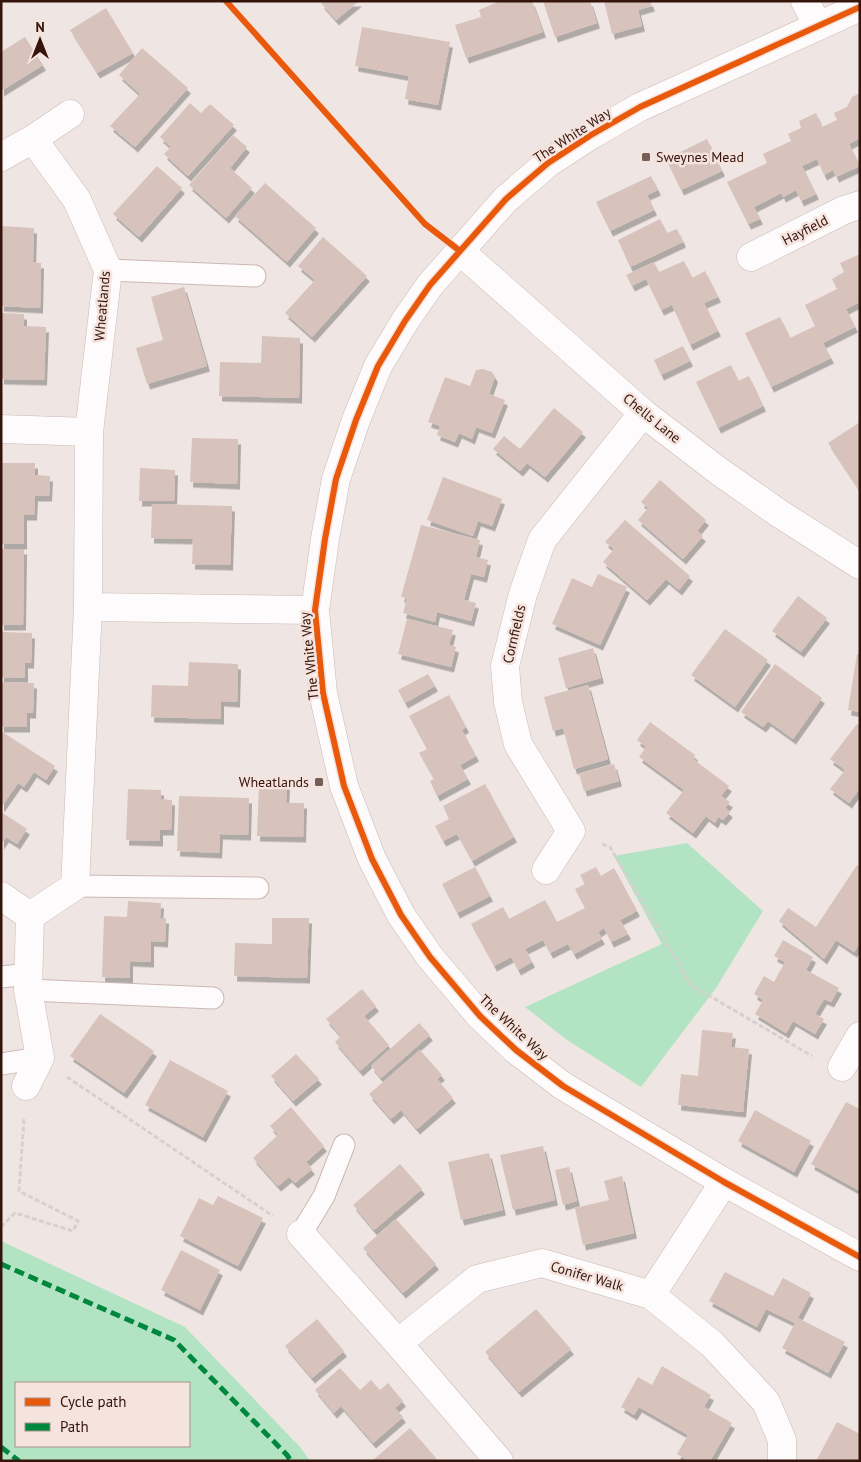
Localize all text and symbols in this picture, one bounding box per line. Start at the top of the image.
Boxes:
north arrow [15,15,65,65]
text: N [35,18,45,36]
street label: The White Way [530,103,614,167]
place label: Sweynes Mead [656,148,744,166]
marker: Sweynes Mead [640,151,652,163]
street label: Hayfield [779,211,831,249]
street label: Wheatlands [90,270,114,342]
street label: Chells Lane [619,389,685,447]
street label: Cornfields [499,603,529,665]
street label: The White Way [295,610,323,701]
place label: Wheatlands [239,773,309,791]
marker: Wheatlands [313,776,325,788]
street label: The White Way [475,990,553,1064]
street label: Conifer Walk [549,1257,626,1295]
legend [15,1382,190,1447]
text: Cycle path [60,1392,126,1411]
text: Path [60,1417,89,1436]

